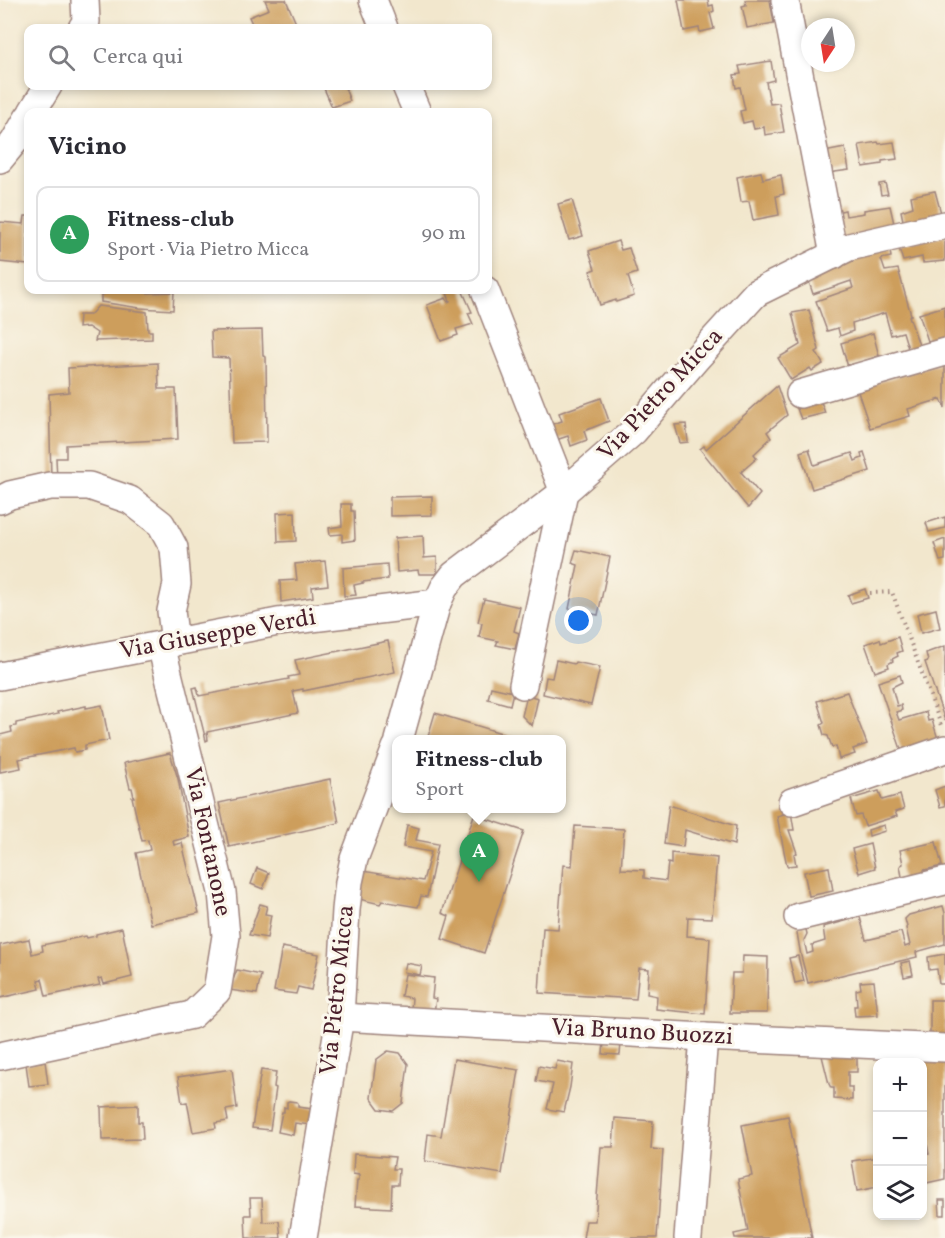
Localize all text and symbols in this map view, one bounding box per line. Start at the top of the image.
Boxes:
north arrow [801,18,855,72]
search box [24,24,492,90]
icon: search [45,41,78,74]
text: Cerca qui [93,42,183,73]
text: Vicino [48,129,127,165]
text: Fitness-club [107,205,234,236]
text: A [62,220,77,248]
text: 90 m [422,220,466,248]
text: Sport · Via Pietro Micca [107,236,309,264]
street label: Via Pietro Micca [590,321,732,469]
street label: Via Giuseppe Verdi [117,601,319,669]
your location [564,606,593,635]
popup [392,735,566,813]
text: Fitness-club [415,745,543,776]
street label: Via Fontanone [175,764,239,920]
text: Sport [415,776,464,804]
pin: A [460,832,498,882]
street label: Via Pietro Micca [312,903,364,1077]
street label: Via Bruno Buozzi [550,1011,734,1055]
map controls [873,1058,927,1220]
button: + [873,1058,927,1112]
button: − [873,1112,927,1166]
button: layers [873,1166,927,1220]

